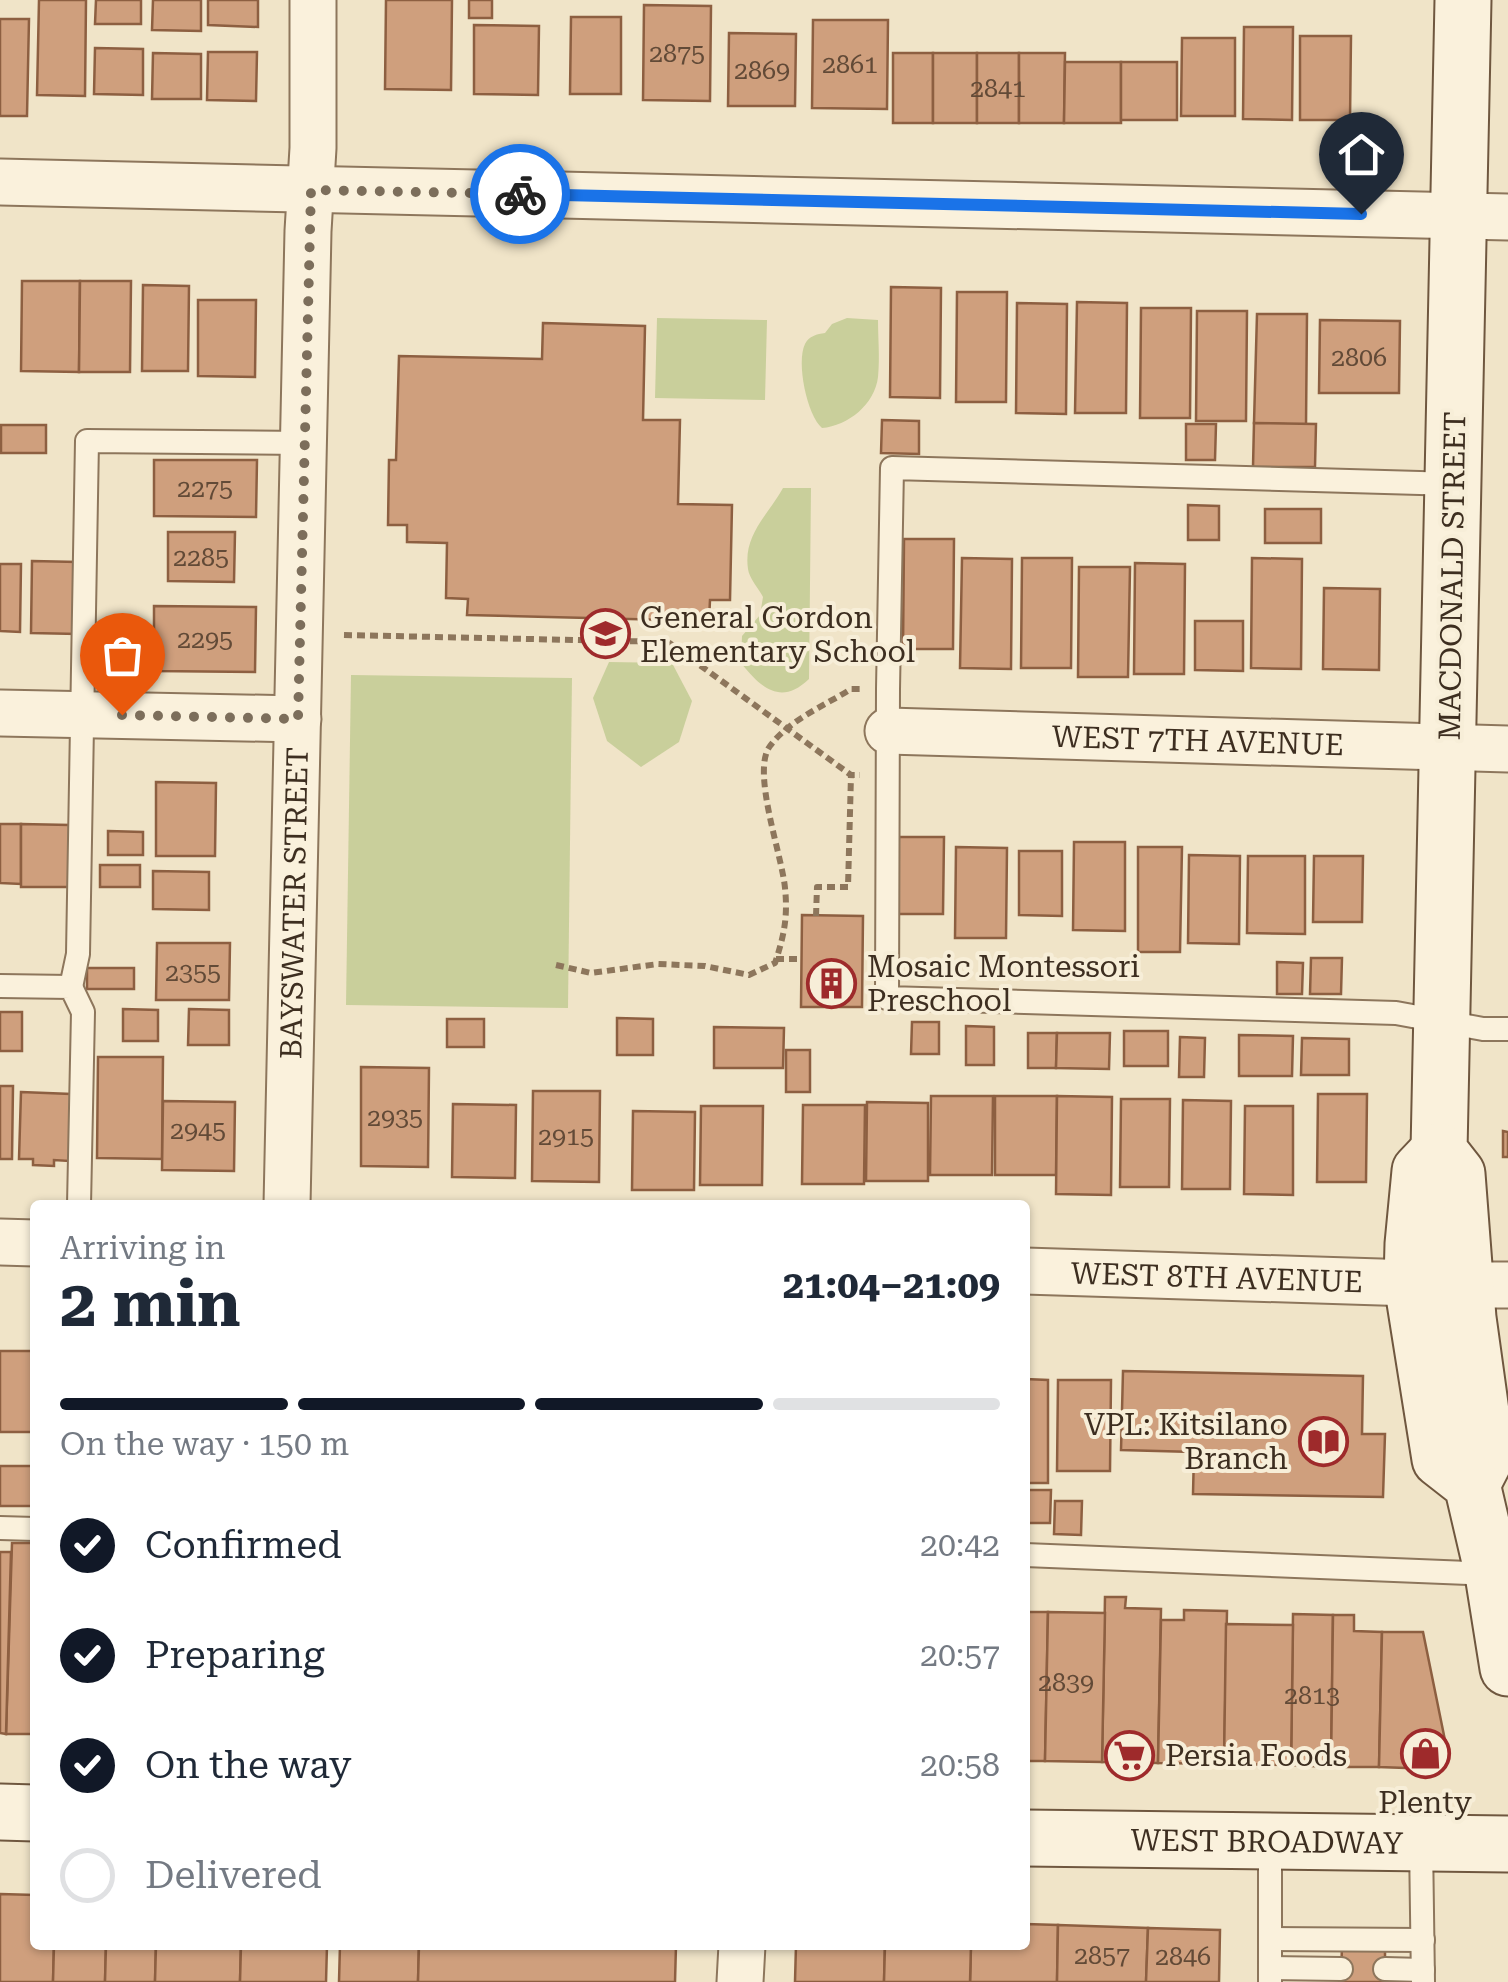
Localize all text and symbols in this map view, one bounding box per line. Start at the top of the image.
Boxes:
house number: 2875 [649,39,705,68]
house number: 2861 [822,50,878,79]
house number: 2869 [734,56,790,85]
house number: 2841 [970,74,1026,103]
pin [1319,112,1404,215]
icon: home [1334,127,1389,182]
courier [470,144,570,244]
icon: bike [493,167,548,222]
house number: 2806 [1331,343,1387,372]
street label: MACDONALD STREET [1432,411,1472,741]
house number: 2275 [177,474,233,503]
house number: 2285 [173,543,229,572]
place label: General Gordon Elementary School [640,600,915,669]
school or university icon: General Gordon Elementary School [579,608,631,660]
pin [80,613,165,716]
house number: 2295 [177,625,233,654]
icon: bag [95,628,150,683]
street label: WEST 7TH AVENUE [1051,718,1344,762]
street label: BAYSWATER STREET [273,747,314,1059]
place label: Mosaic Montessori Preschool [867,949,1140,1018]
building icon: Mosaic Montessori Preschool [806,957,858,1009]
house number: 2355 [165,958,221,987]
house number: 2935 [367,1103,423,1132]
house number: 2945 [170,1116,226,1145]
house number: 2915 [538,1122,594,1151]
text: Arriving in [60,1229,225,1267]
street label: WEST 8TH AVENUE [1070,1255,1363,1299]
text: 21:04–21:09 [783,1263,1000,1307]
text: 2 min [60,1266,241,1342]
place label: VPL: Kitsilano Branch [1084,1407,1288,1476]
library icon: VPL: Kitsilano Branch [1297,1415,1349,1467]
text: On the way · 150 m [60,1425,349,1463]
icon: check [60,1518,115,1573]
text: Confirmed [145,1523,342,1567]
text: 20:42 [920,1526,1000,1564]
icon: check [60,1628,115,1683]
text: Preparing [145,1633,325,1677]
text: 20:57 [920,1636,1000,1674]
house number: 2839 [1038,1668,1094,1697]
house number: 2813 [1284,1681,1340,1710]
shop icon: Plenty [1399,1727,1451,1779]
supermarket icon: Persia Foods [1104,1729,1156,1781]
icon: check [60,1738,115,1793]
place label: Persia Foods [1165,1738,1347,1773]
text: On the way [145,1743,351,1787]
text: 20:58 [920,1746,1000,1784]
place label: Plenty [1378,1785,1472,1820]
street label: WEST BROADWAY [1130,1822,1404,1860]
text: Delivered [145,1853,322,1897]
house number: 2857 [1074,1941,1130,1970]
house number: 2846 [1155,1942,1211,1971]

